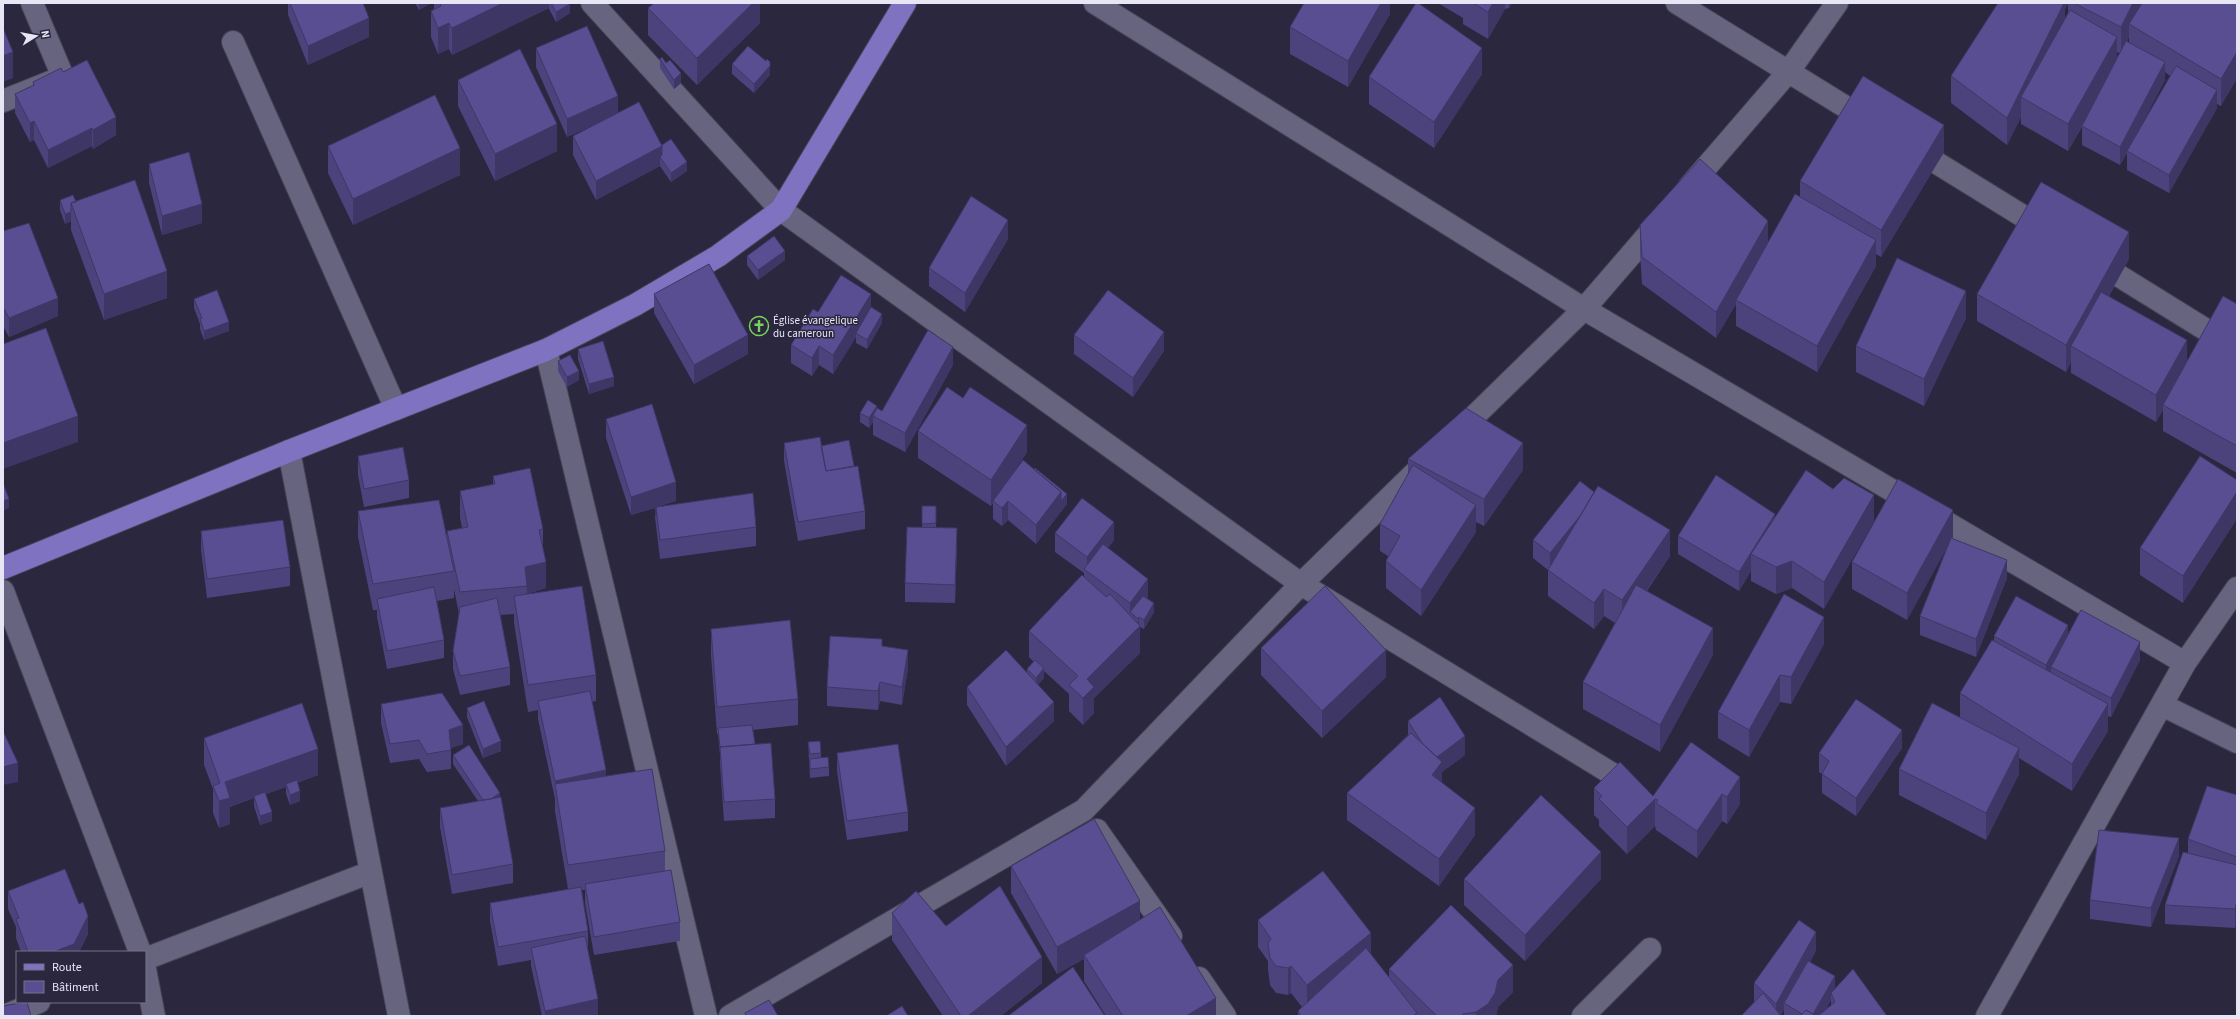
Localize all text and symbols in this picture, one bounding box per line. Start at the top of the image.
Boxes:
north arrow [16,16,56,56]
text: N [37,29,53,39]
place label: Église évangelique du cameroun [773,313,859,341]
church icon: Église évangelique du cameroun [748,315,770,337]
legend [16,951,146,1003]
text: Route [52,959,82,976]
text: Bâtiment [52,979,98,996]

